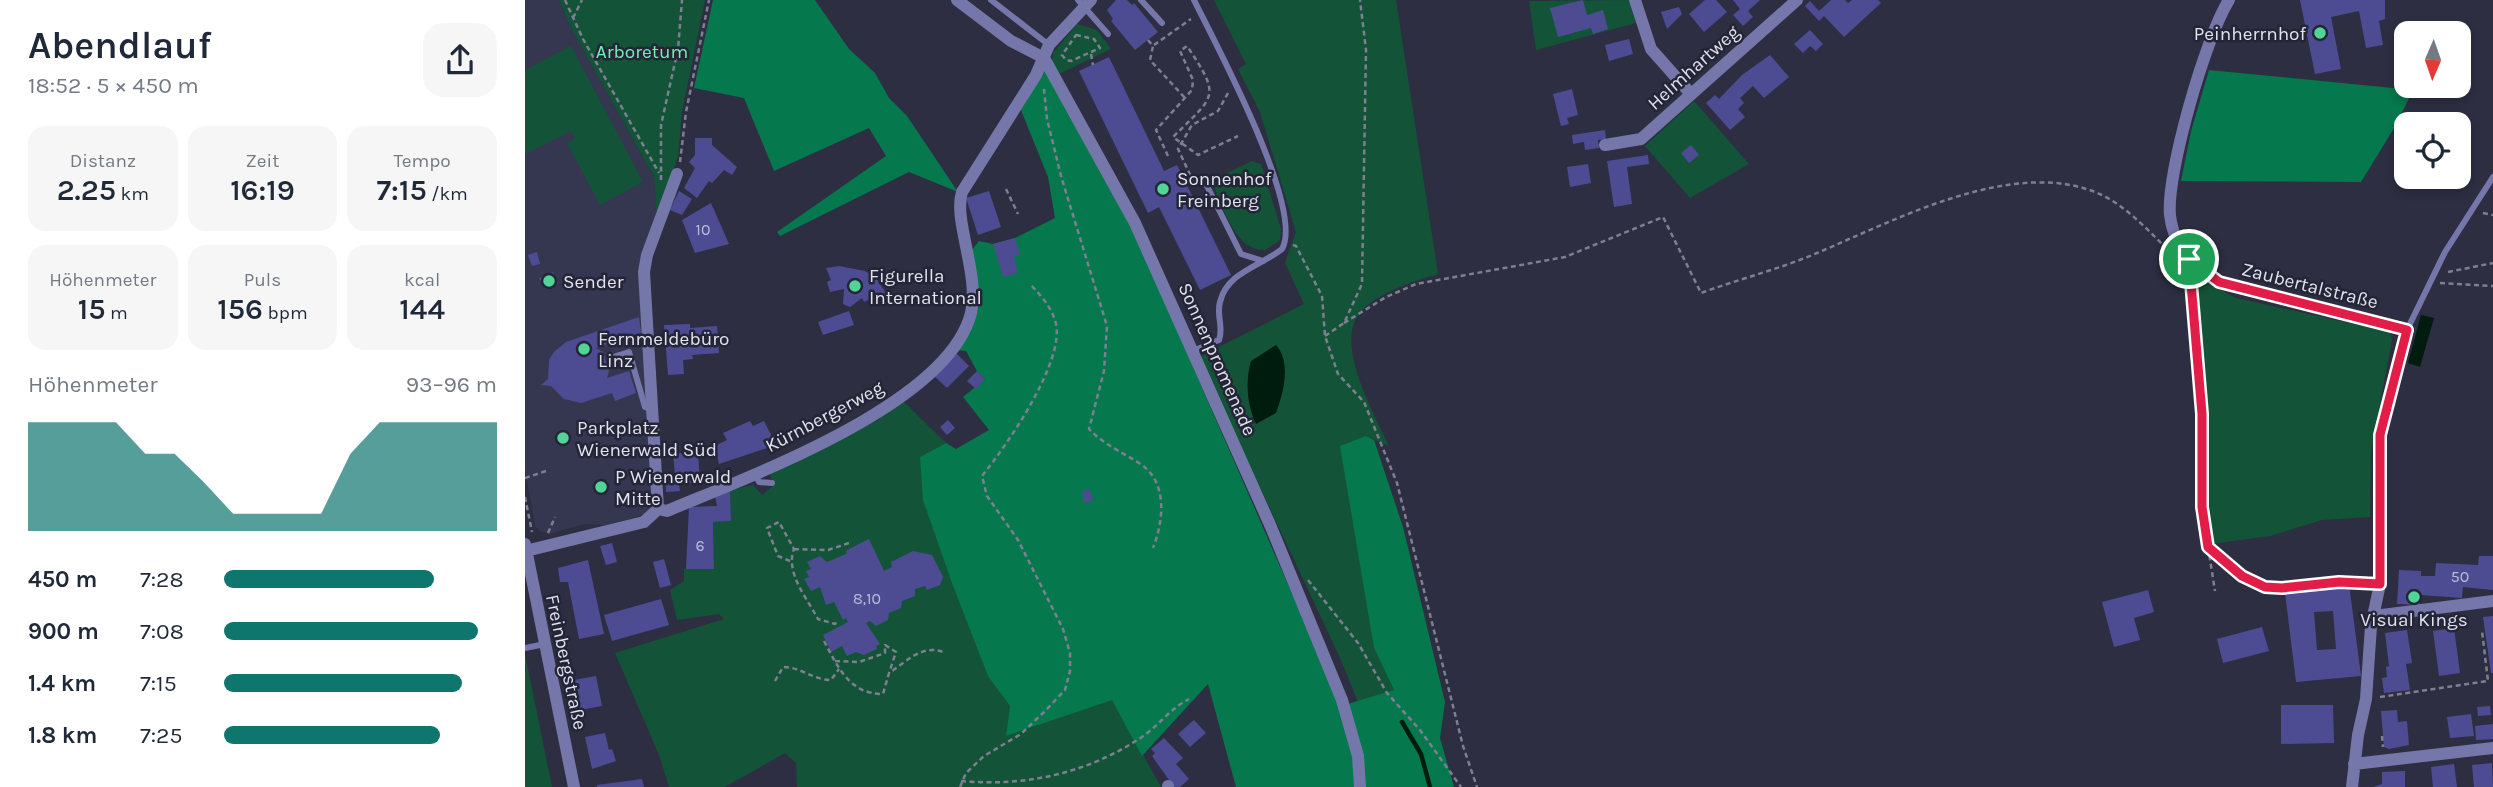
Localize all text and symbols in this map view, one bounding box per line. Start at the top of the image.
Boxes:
street label: Helmhartweg [1643,21,1744,115]
north arrow [2394,21,2471,98]
map controls [2394,21,2471,189]
text: Abendlauf [28,23,211,68]
button: share [423,23,497,97]
place label: Peinherrnhof [2194,23,2306,45]
marker: Peinherrnhof [2312,25,2328,41]
park label: Arboretum [596,41,688,63]
text: 18:52 · 5 × 450 m [28,72,199,99]
button: locate [2394,112,2471,189]
text: Distanz [70,150,136,172]
text: Zeit [246,150,279,172]
text: Tempo [394,150,451,172]
place label: Sonnenhof Freinberg [1177,168,1272,212]
text: 2.25 [57,172,116,208]
text: 16:19 [230,172,295,208]
text: 7:15 [376,172,427,208]
marker: Sonnenhof Freinberg [1155,181,1171,197]
text: km [116,183,149,205]
text: /km [427,183,468,205]
house number: 10 [696,220,710,239]
pin [2159,229,2219,289]
icon: arrive [2170,240,2208,278]
street label: Zaubertalstraße [2239,258,2380,314]
place label: Figurella International [869,265,982,309]
text: Höhenmeter [49,269,156,291]
text: Puls [244,269,281,291]
text: kcal [404,269,440,291]
place label: Sender [563,271,624,293]
marker: Sender [541,273,557,289]
marker: Figurella International [847,278,863,294]
street label: Sonnenpromenade [1174,280,1261,439]
text: 15 [78,291,106,327]
text: 156 [217,291,263,327]
text: 144 [399,291,445,327]
text: m [106,302,128,324]
text: bpm [263,302,308,324]
place label: Fernmeldebüro Linz [598,328,729,372]
marker: Fernmeldebüro Linz [576,341,592,357]
text: Höhenmeter [28,371,158,398]
text: 93–96 m [406,371,497,398]
street label: Kürnbergerweg [762,376,888,457]
place label: Parkplatz Wienerwald Süd [577,417,717,461]
marker: Parkplatz Wienerwald Süd [555,430,571,446]
place label: P Wienerwald Mitte [615,466,731,510]
marker: P Wienerwald Mitte [593,479,609,495]
house number: 6 [695,536,705,555]
text: 450 m [28,566,97,593]
text: 7:28 [140,566,184,593]
house number: 50 [2451,567,2469,586]
house number: 8,10 [853,589,881,608]
marker: Visual Kings [2406,589,2422,605]
street label: Freinbergstraße [541,592,591,732]
place label: Visual Kings [2360,609,2468,631]
text: 900 m [28,618,99,645]
text: 7:08 [140,618,184,645]
text: 1.4 km [28,670,96,697]
text: 7:15 [140,670,177,697]
text: 1.8 km [28,722,97,749]
text: 7:25 [140,722,182,749]

